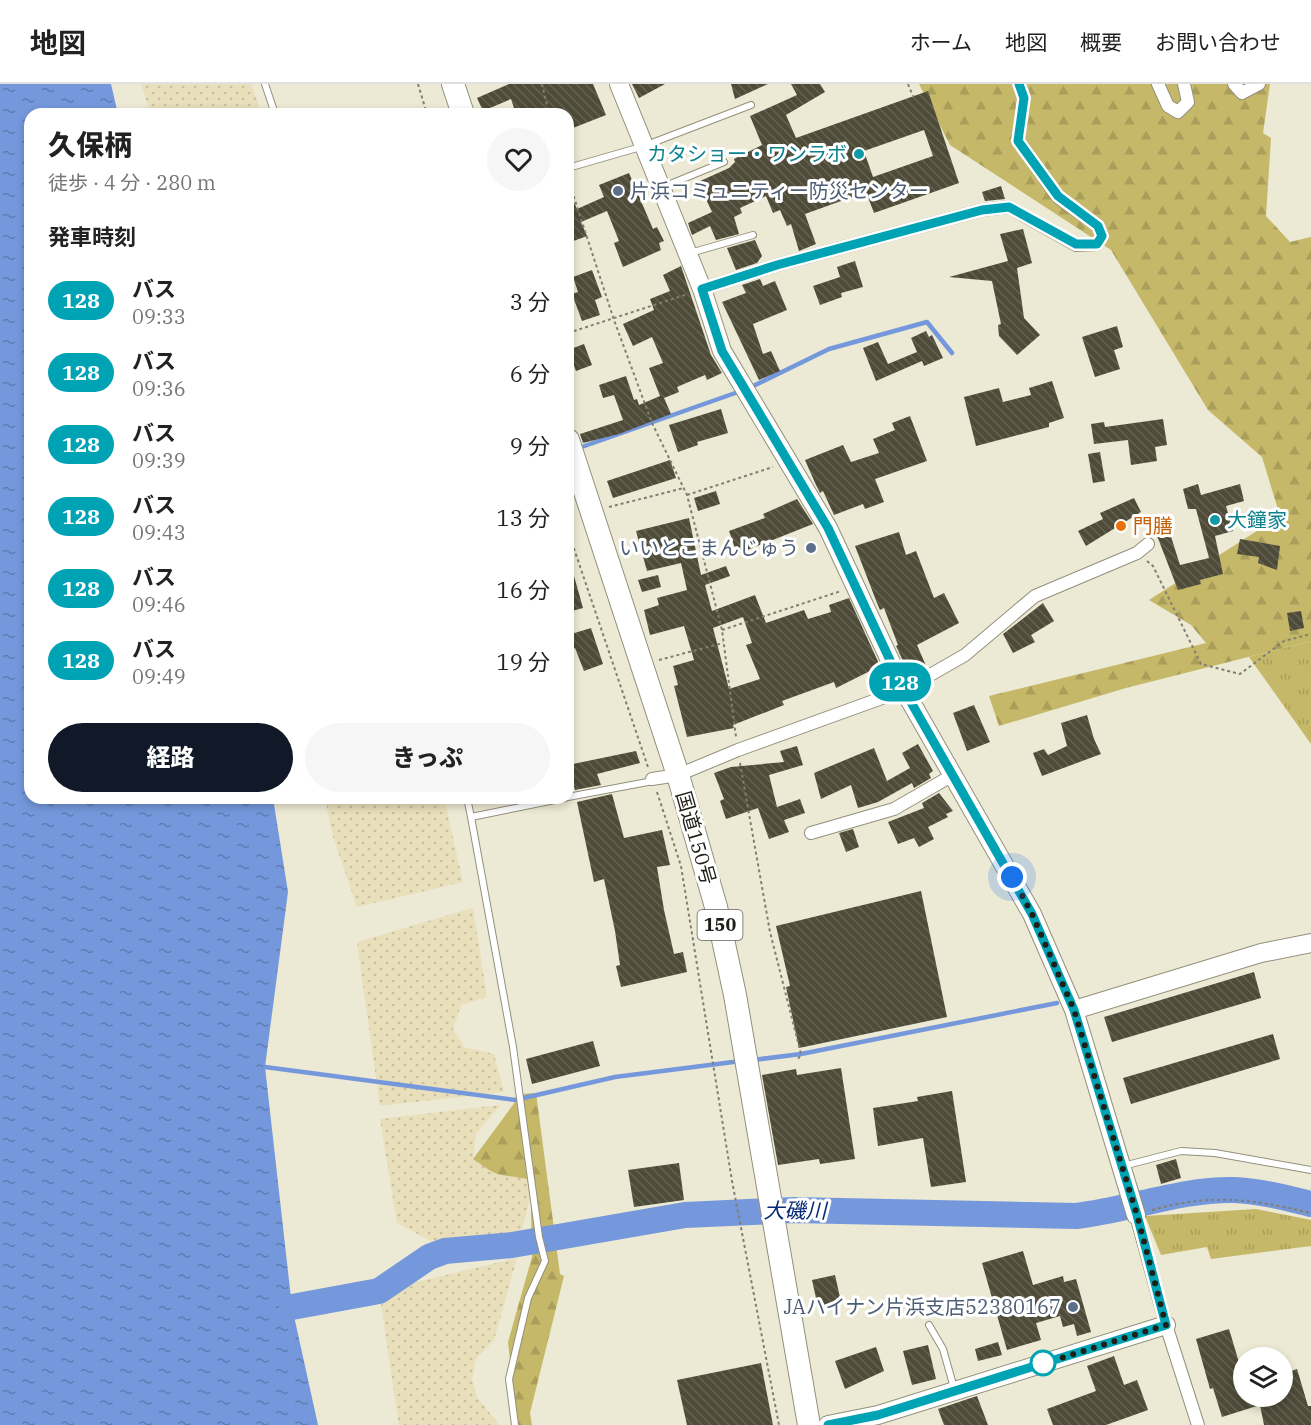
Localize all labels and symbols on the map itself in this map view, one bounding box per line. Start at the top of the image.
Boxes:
place label: カタショー・ワンラボ [647,140,847,167]
marker: カタショー・ワンラボ [852,147,866,161]
place label: 片浜コミュニティー防災センター [630,177,929,204]
marker: 片浜コミュニティー防災センター [611,184,625,198]
place label: 大鐘家 [1227,506,1287,533]
place label: 門膳 [1133,512,1173,539]
marker: 大鐘家 [1208,513,1222,527]
marker: 門膳 [1114,519,1128,533]
place label: いいとこまんじゅう [619,534,799,561]
marker: いいとこまんじゅう [804,541,818,555]
line badge: 128 [866,662,934,702]
street label: 国道150号 [670,788,723,888]
your location [997,862,1027,892]
road number: 150 [698,910,742,940]
water label: 大磯川 [764,1196,828,1224]
place label: JAハイナン片浜支店52380167 [783,1293,1061,1320]
marker: JAハイナン片浜支店52380167 [1066,1300,1080,1314]
unlabelled marker [1030,1350,1056,1376]

